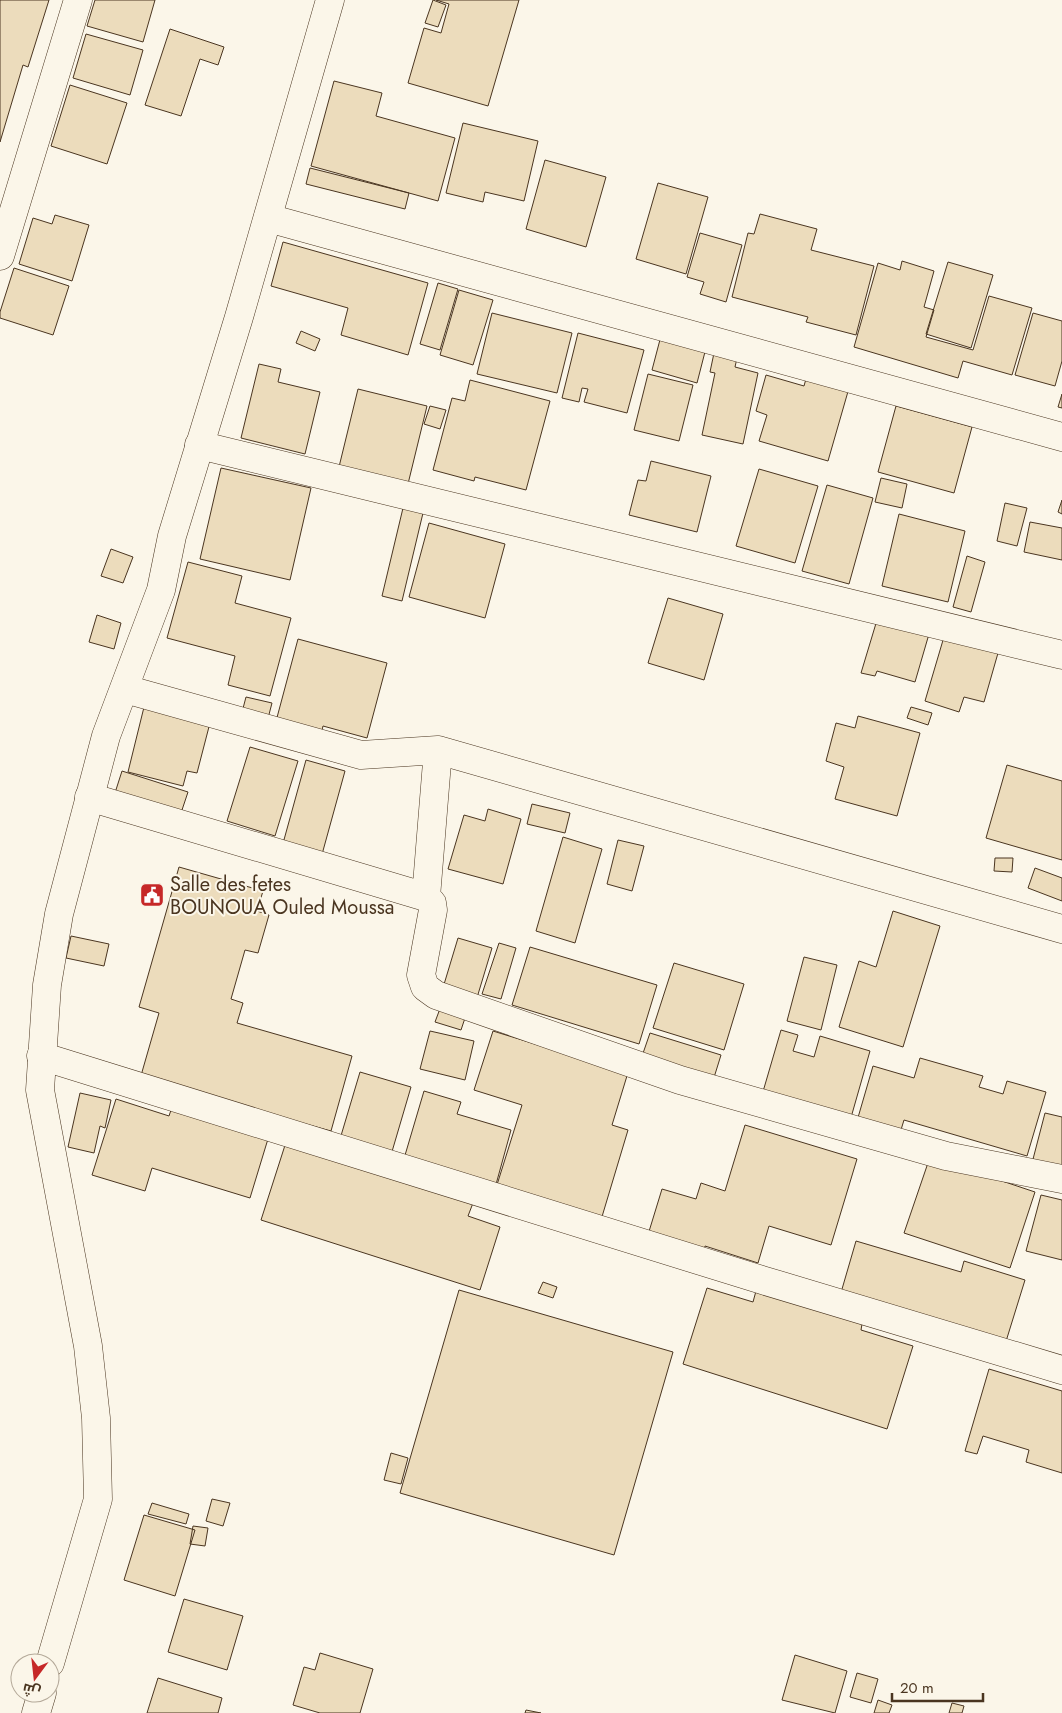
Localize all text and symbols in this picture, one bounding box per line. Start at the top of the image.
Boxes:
place label: Salle des fetes BOUNOUA Ouled Moussa [170,870,394,922]
public building icon: Salle des fetes BOUNOUA Ouled Moussa [139,882,165,908]
north arrow [10,1653,60,1703]
scale bar [892,1670,983,1702]
text: 20 m [900,1677,934,1699]
text: ش [20,1679,43,1703]

